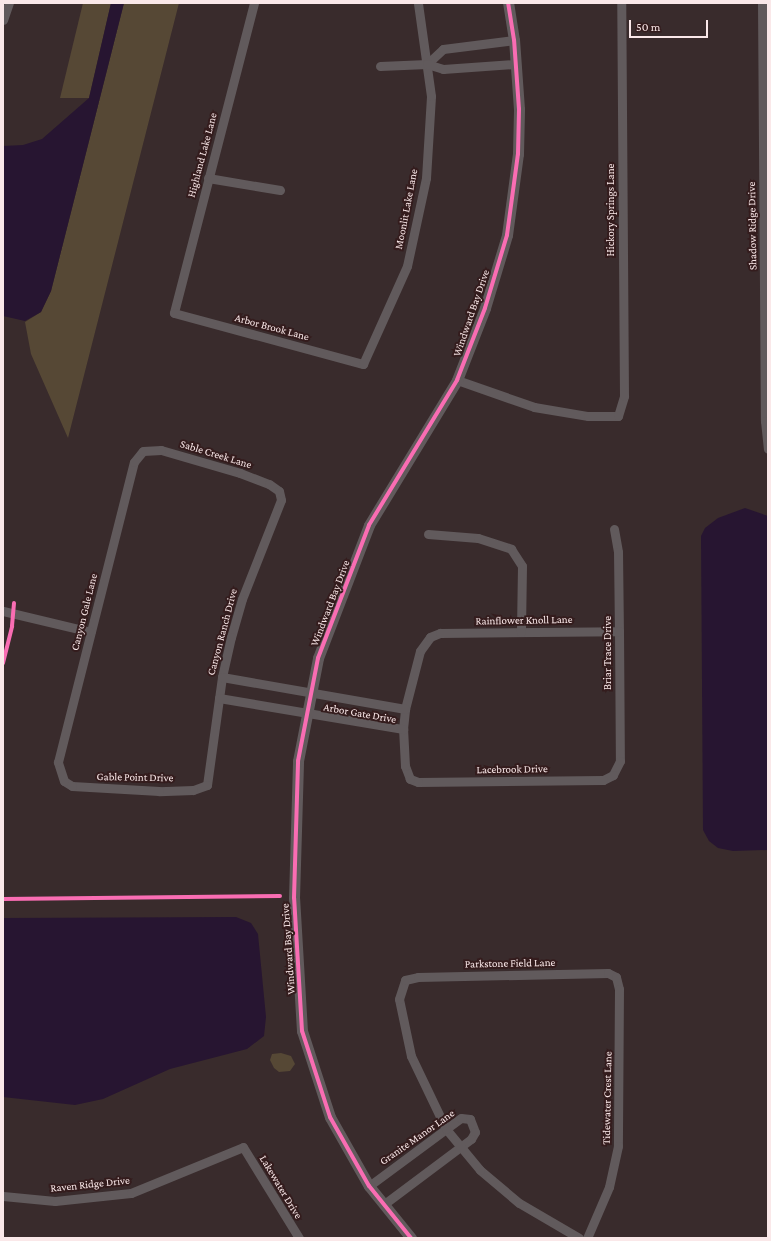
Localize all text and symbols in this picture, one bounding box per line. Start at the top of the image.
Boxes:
scale bar [631,12,710,38]
text: 50 m [636,20,660,34]
street label: Highland Lake Lane [184,111,220,199]
street label: Hickory Springs Lane [603,164,617,256]
street label: Moonlit Lake Lane [392,168,420,250]
street label: Shadow Ridge Drive [745,182,759,270]
street label: Windward Bay Drive [450,268,492,358]
street label: Arbor Brook Lane [233,311,311,343]
street label: Sable Creek Lane [179,437,253,471]
street label: Windward Bay Drive [307,558,353,648]
street label: Canyon Gale Lane [68,572,100,652]
street label: Canyon Ranch Drive [204,587,240,677]
street label: Rainflower Knoll Lane [475,613,573,627]
street label: Briar Trace Drive [600,616,614,690]
street label: Arbor Gate Drive [323,700,397,726]
street label: Lacebrook Drive [476,762,548,776]
street label: Gable Point Drive [97,770,173,784]
street label: Windward Bay Drive [278,903,298,995]
street label: Parkstone Field Lane [465,956,555,970]
street label: Tidewater Crest Lane [600,1051,614,1145]
street label: Granite Manor Lane [377,1106,457,1168]
street label: Lakewater Drive [257,1153,305,1221]
street label: Raven Ridge Drive [50,1173,130,1195]

